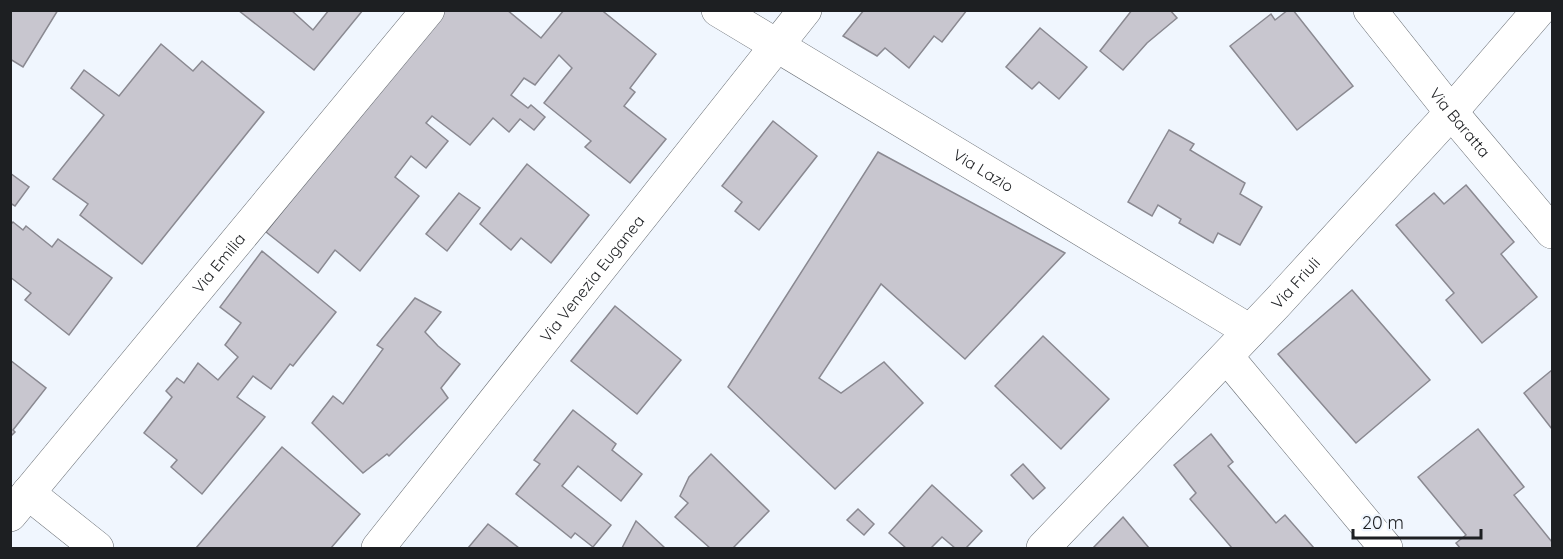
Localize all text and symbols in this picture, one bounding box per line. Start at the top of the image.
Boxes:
street label: Via Baratta [1425,83,1495,161]
street label: Via Lazio [950,144,1017,196]
street label: Via Venezia Euganea [535,211,648,346]
street label: Via Emilia [188,229,249,297]
street label: Via Friuli [1267,253,1324,313]
scale bar [1353,502,1480,540]
text: 20 m [1362,511,1404,534]

